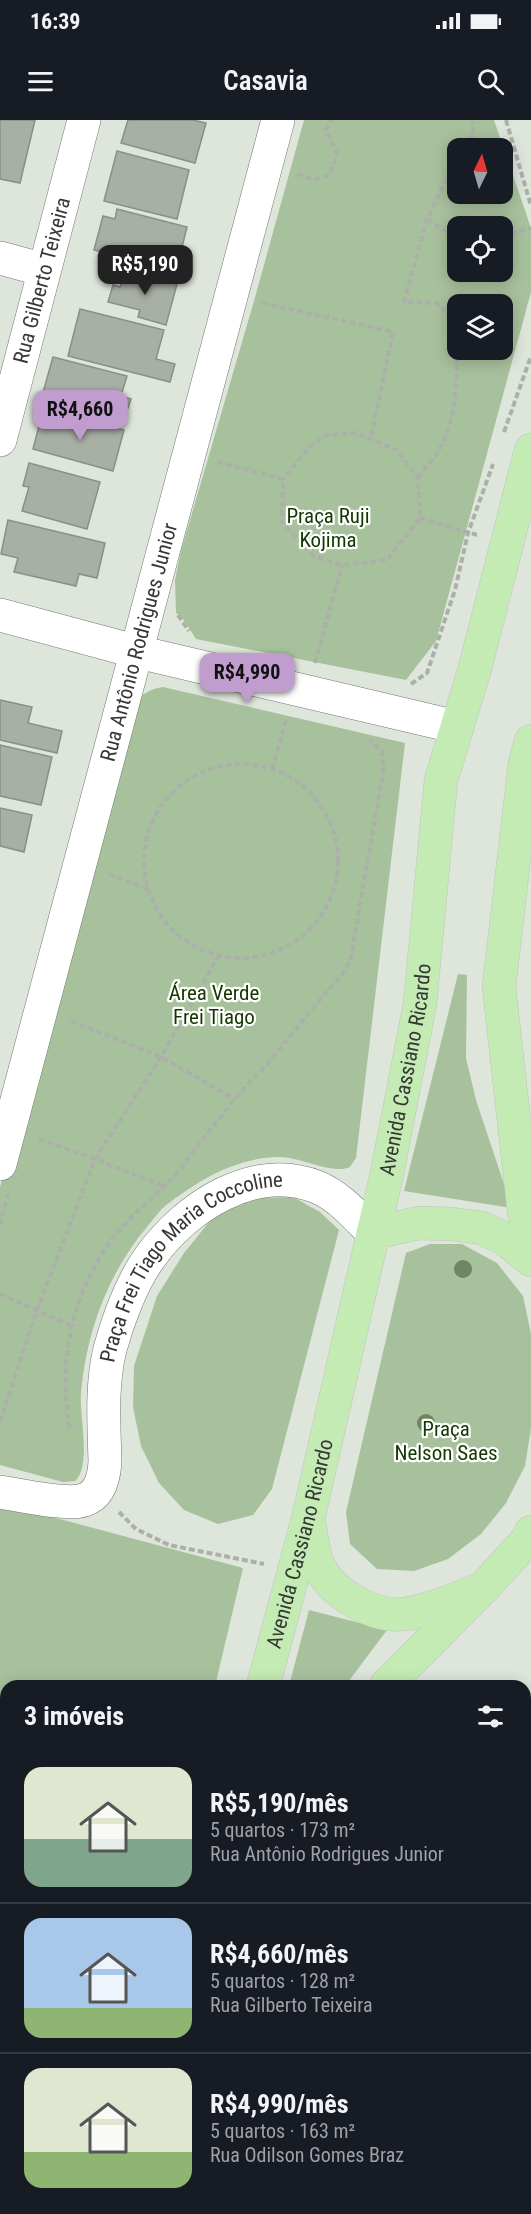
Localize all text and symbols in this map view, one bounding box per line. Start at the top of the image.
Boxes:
text: 16:39 [30,9,81,34]
icon: menu [24,65,57,98]
text: Casavia [223,65,308,97]
icon: search [474,65,507,98]
north arrow [447,138,513,204]
map controls [447,138,513,360]
street label: Rua Gilberto Teixeira [9,195,75,366]
button: locate [447,216,513,282]
pin: R$5,190 [90,245,200,296]
text: R$5,190 [112,252,178,276]
button: layers [447,294,513,360]
pin: R$4,660 [25,390,135,441]
text: R$4,660 [47,397,113,421]
park label: Praça Ruji Kojima [286,504,370,552]
street label: Rua Antônio Rodrigues Junior [96,520,182,764]
pin: R$4,990 [192,653,302,704]
text: R$4,990 [214,660,280,684]
street label: Avenida Cassiano Ricardo [375,963,436,1178]
park label: Área Verde Frei Tiago [169,981,259,1029]
street label: Praça Frei Tiago Maria Coccoline [95,1168,283,1364]
park label: Praça Nelson Saes [394,1417,498,1465]
street label: Avenida Cassiano Ricardo [262,1437,338,1651]
icon: filters [474,1700,507,1733]
text: 3 imóveis [24,1701,124,1731]
text: R$5,190/mês [210,1788,349,1818]
icon: home [72,1791,144,1863]
text: 5 quartos · 173 m² [210,1818,355,1842]
text: Rua Antônio Rodrigues Junior [210,1842,444,1866]
text: R$4,660/mês [210,1939,349,1969]
icon: home [72,1942,144,2014]
text: 5 quartos · 128 m² [210,1969,355,1993]
text: Rua Gilberto Teixeira [210,1993,372,2017]
text: R$4,990/mês [210,2089,349,2119]
icon: home [72,2092,144,2164]
text: 5 quartos · 163 m² [210,2119,355,2143]
text: Rua Odilson Gomes Braz [210,2143,404,2167]

